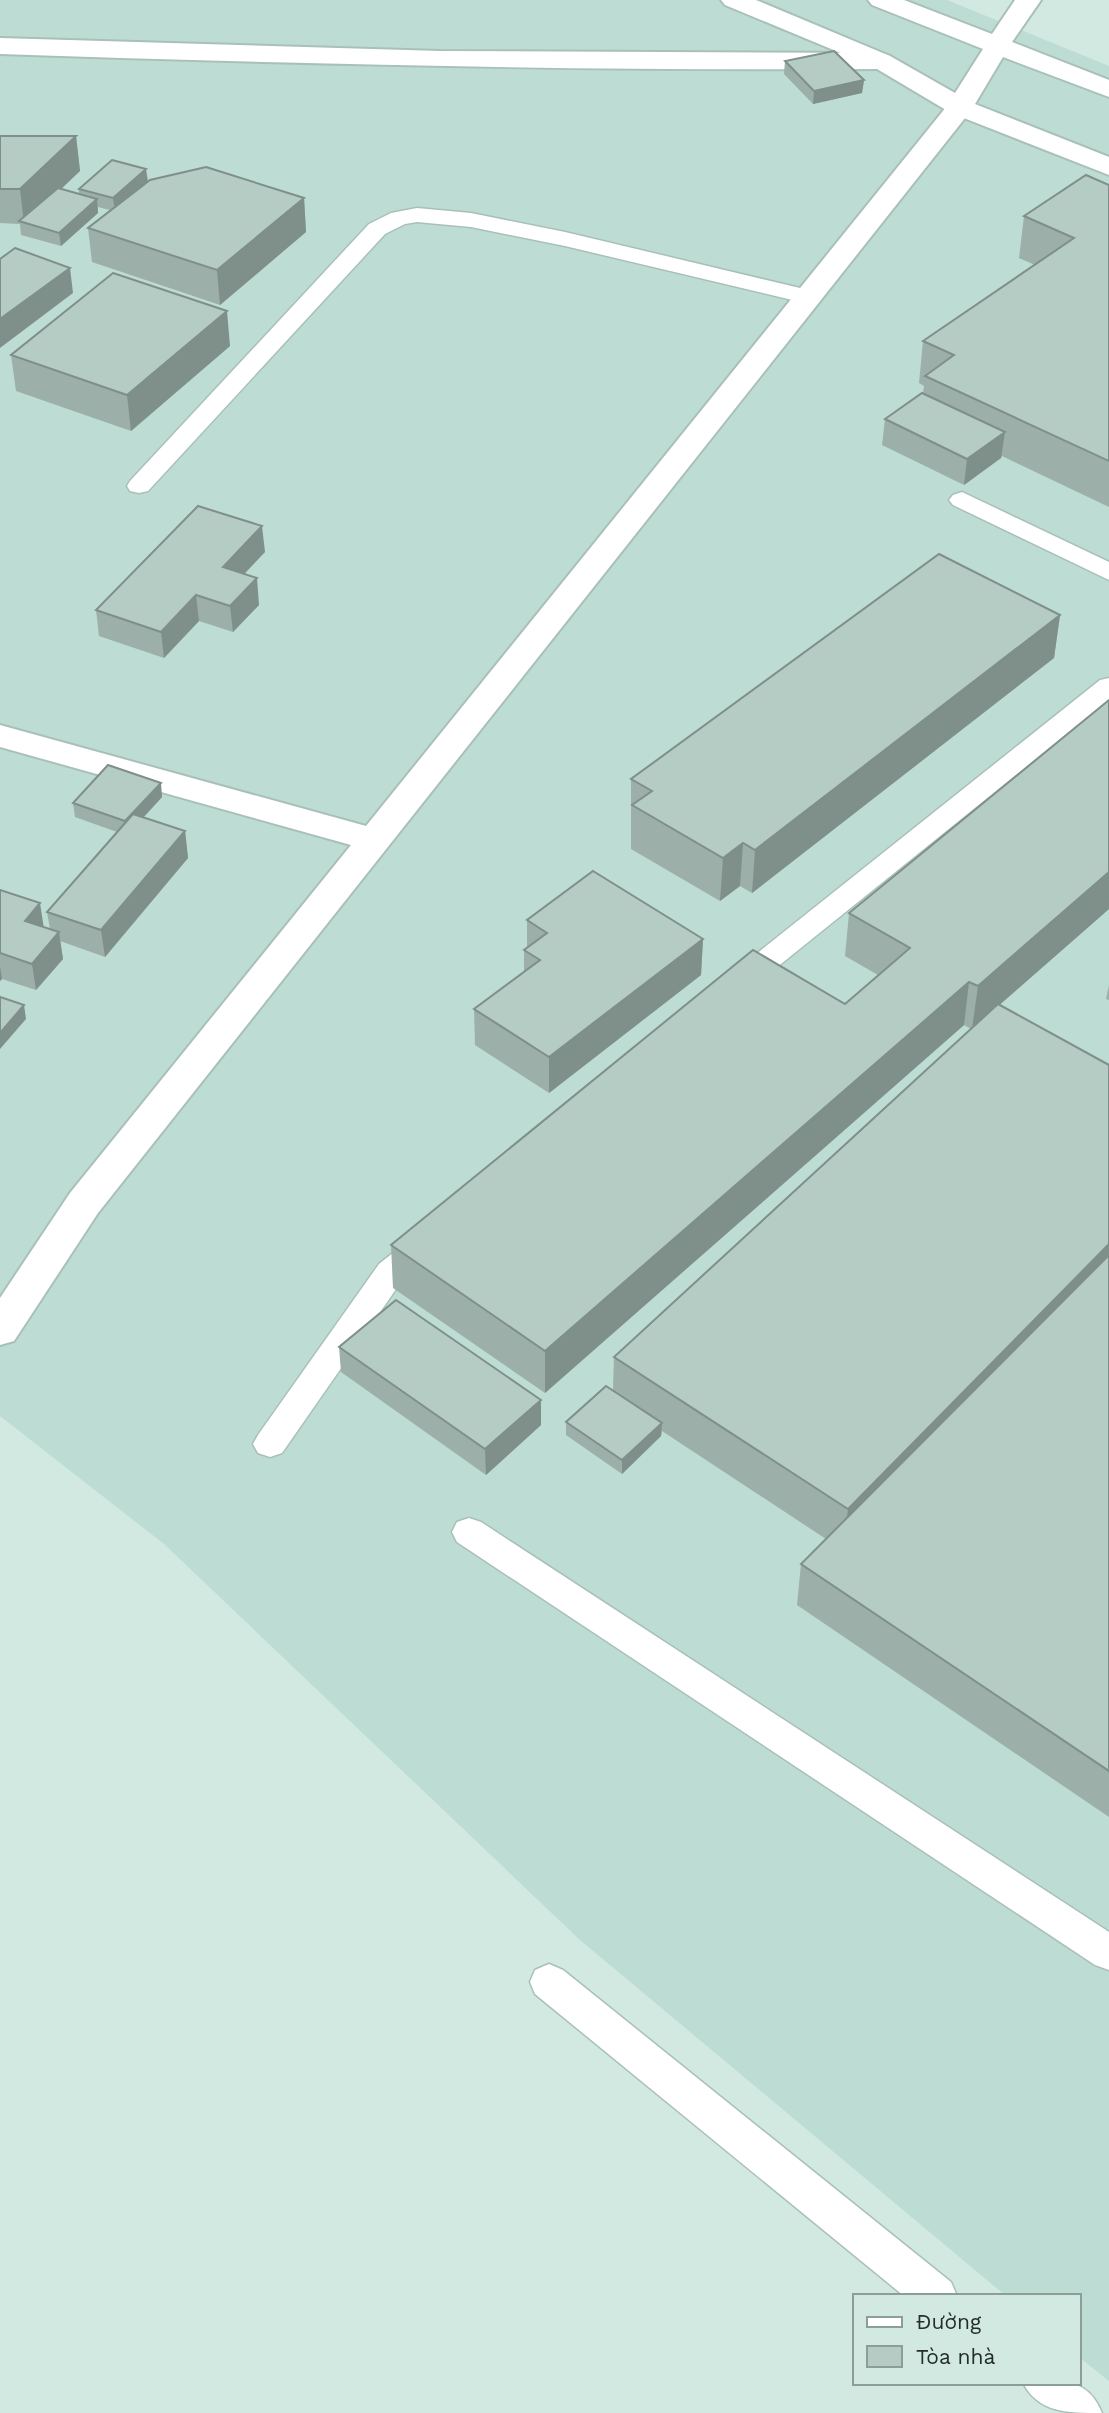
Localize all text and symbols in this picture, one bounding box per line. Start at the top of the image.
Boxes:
legend [853,2294,1081,2385]
text: Đường [916,2309,982,2334]
text: Tòa nhà [916,2344,996,2369]

